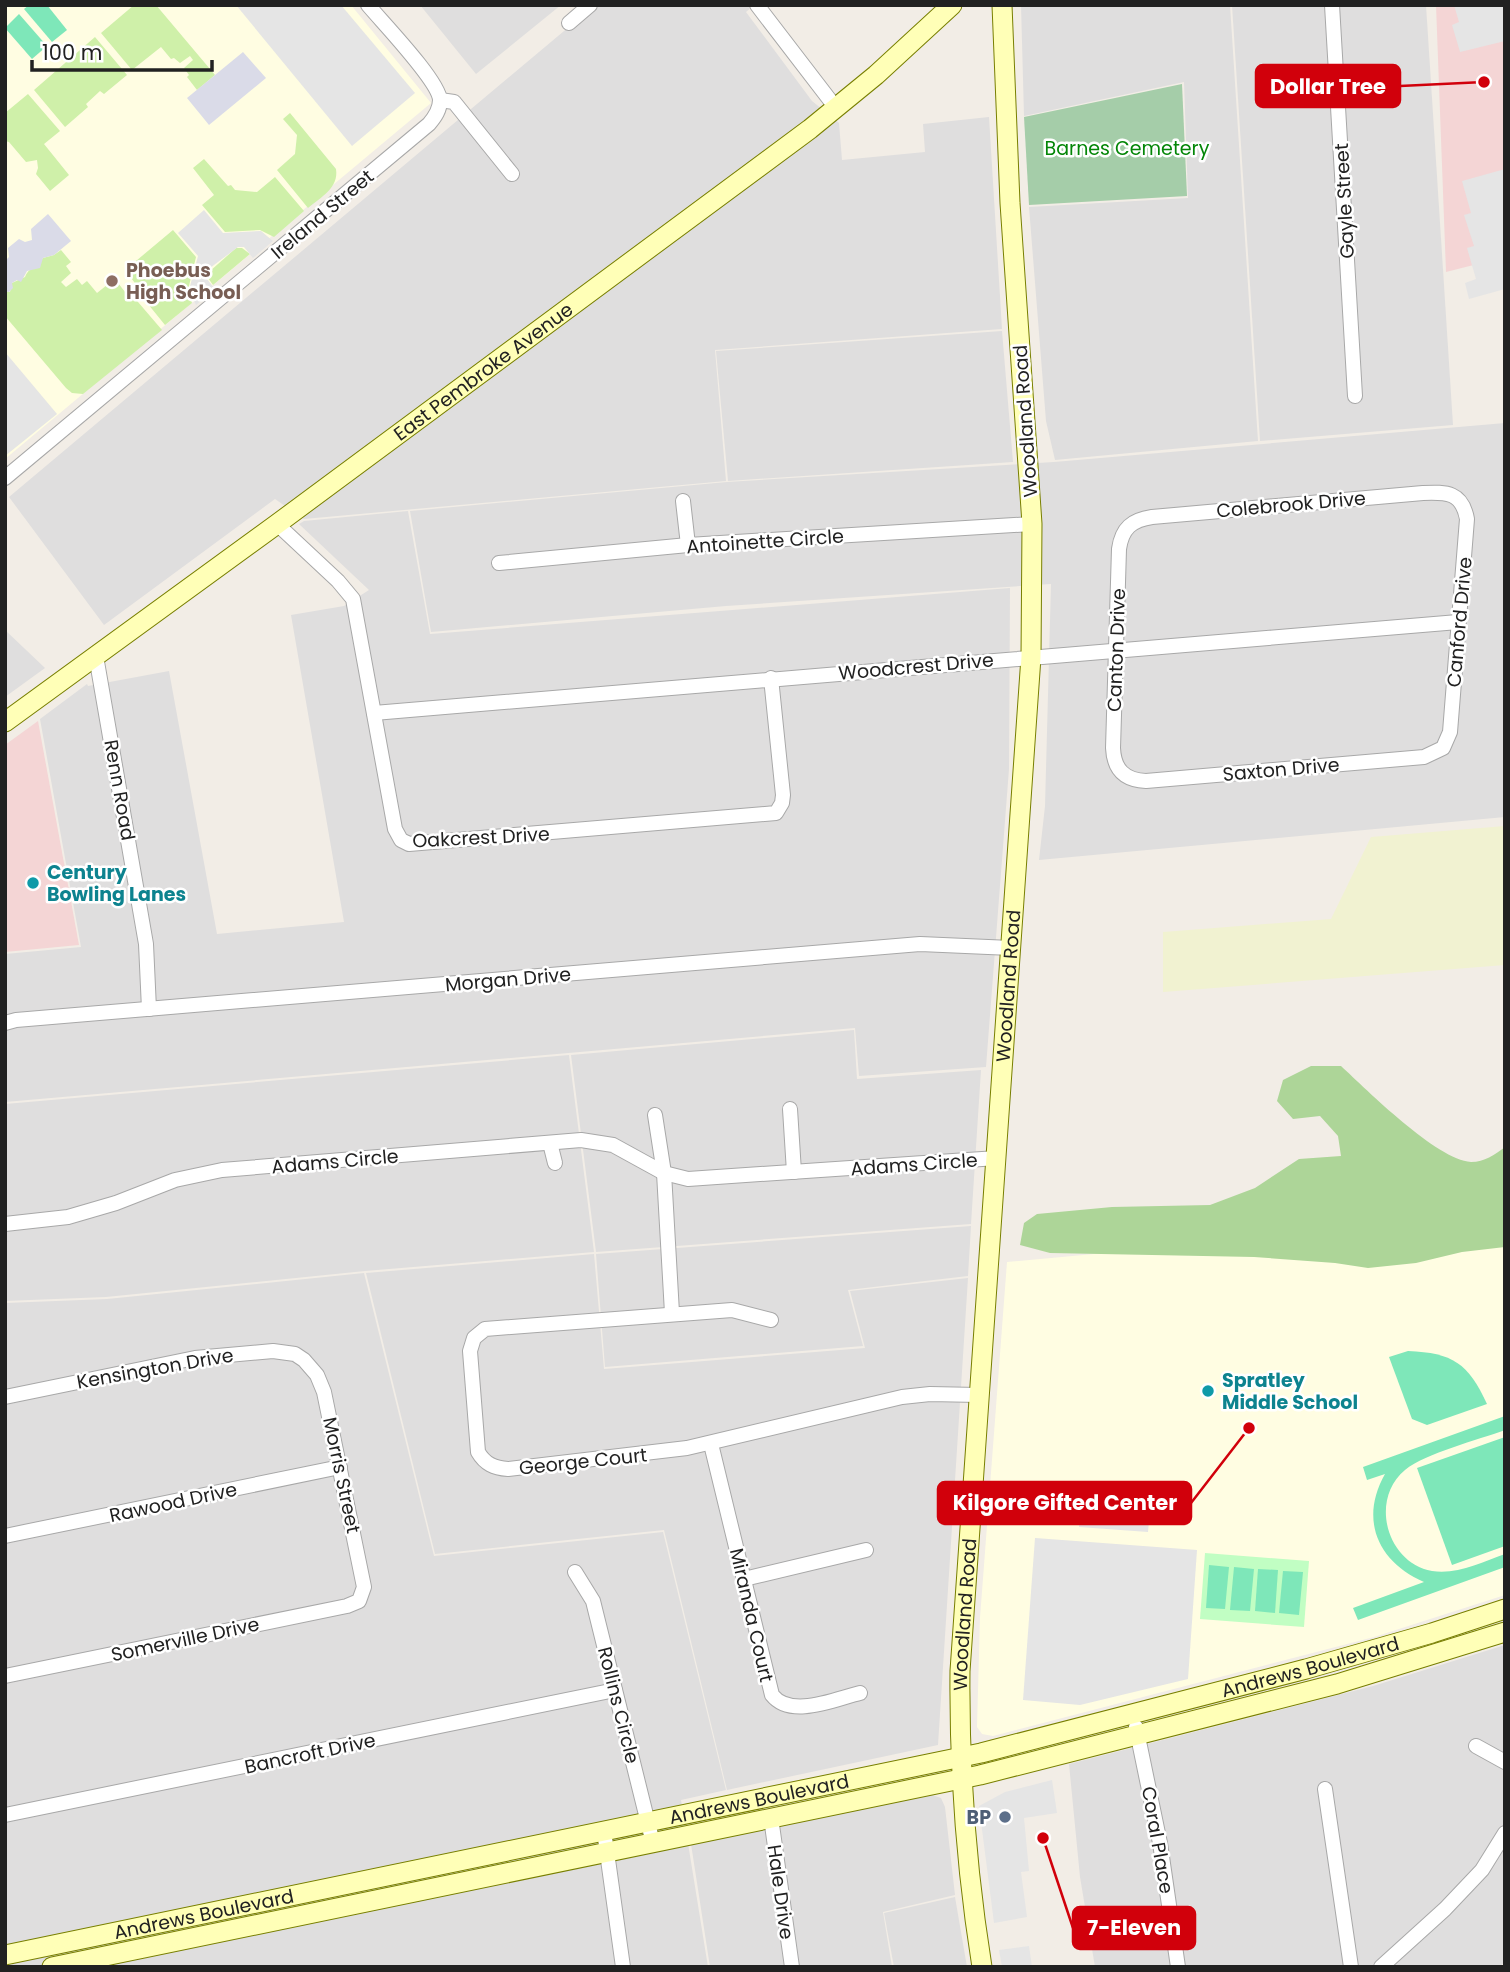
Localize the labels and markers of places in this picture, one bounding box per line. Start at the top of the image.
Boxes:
callout: Dollar Tree [1256,65,1400,107]
place label: Phoebus High School [126,257,241,306]
marker: Phoebus High School [104,273,120,289]
place label: Century Bowling Lanes [47,859,186,908]
marker: Century Bowling Lanes [25,875,41,891]
place label: Spratley Middle School [1222,1367,1358,1416]
marker: Spratley Middle School [1200,1383,1216,1399]
callout: Kilgore Gifted Center [938,1482,1191,1524]
place label: BP [967,1804,991,1831]
marker: BP [997,1809,1013,1825]
callout: 7-Eleven [1073,1907,1195,1949]

